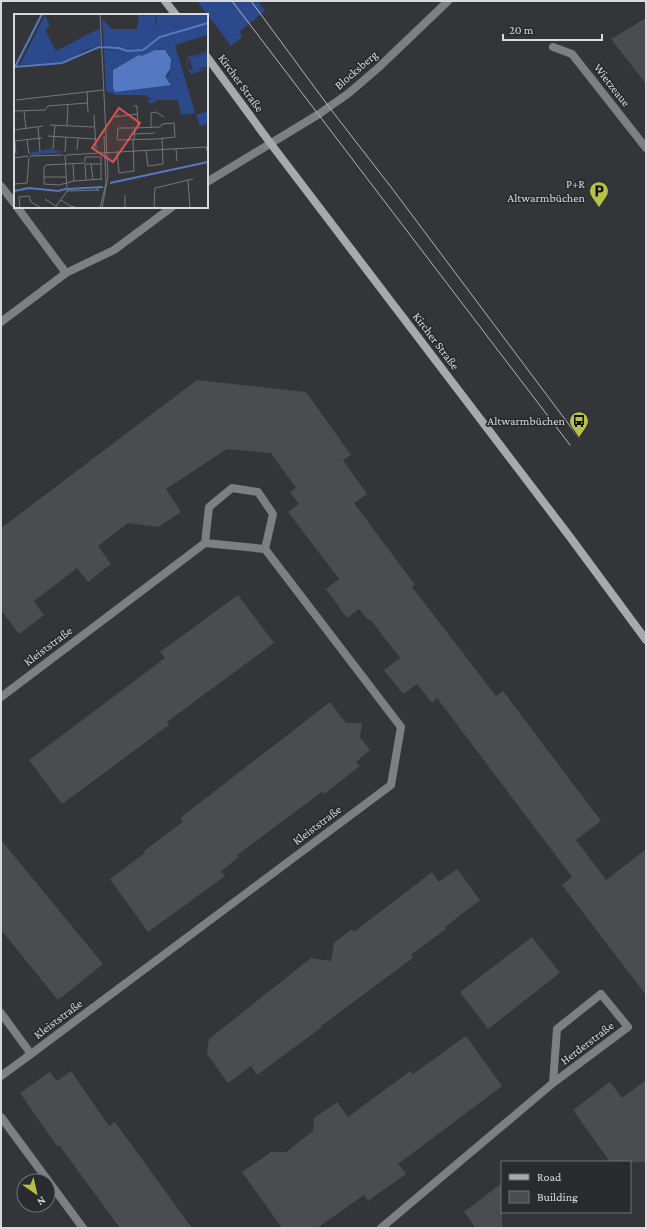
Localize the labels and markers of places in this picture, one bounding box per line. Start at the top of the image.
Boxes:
place label: P+R Altwarmbüchen [507,177,586,205]
parking icon: P+R Altwarmbüchen [588,180,610,208]
bus stop icon: Altwarmbüchen [568,410,590,438]
place label: Altwarmbüchen [487,414,566,428]

